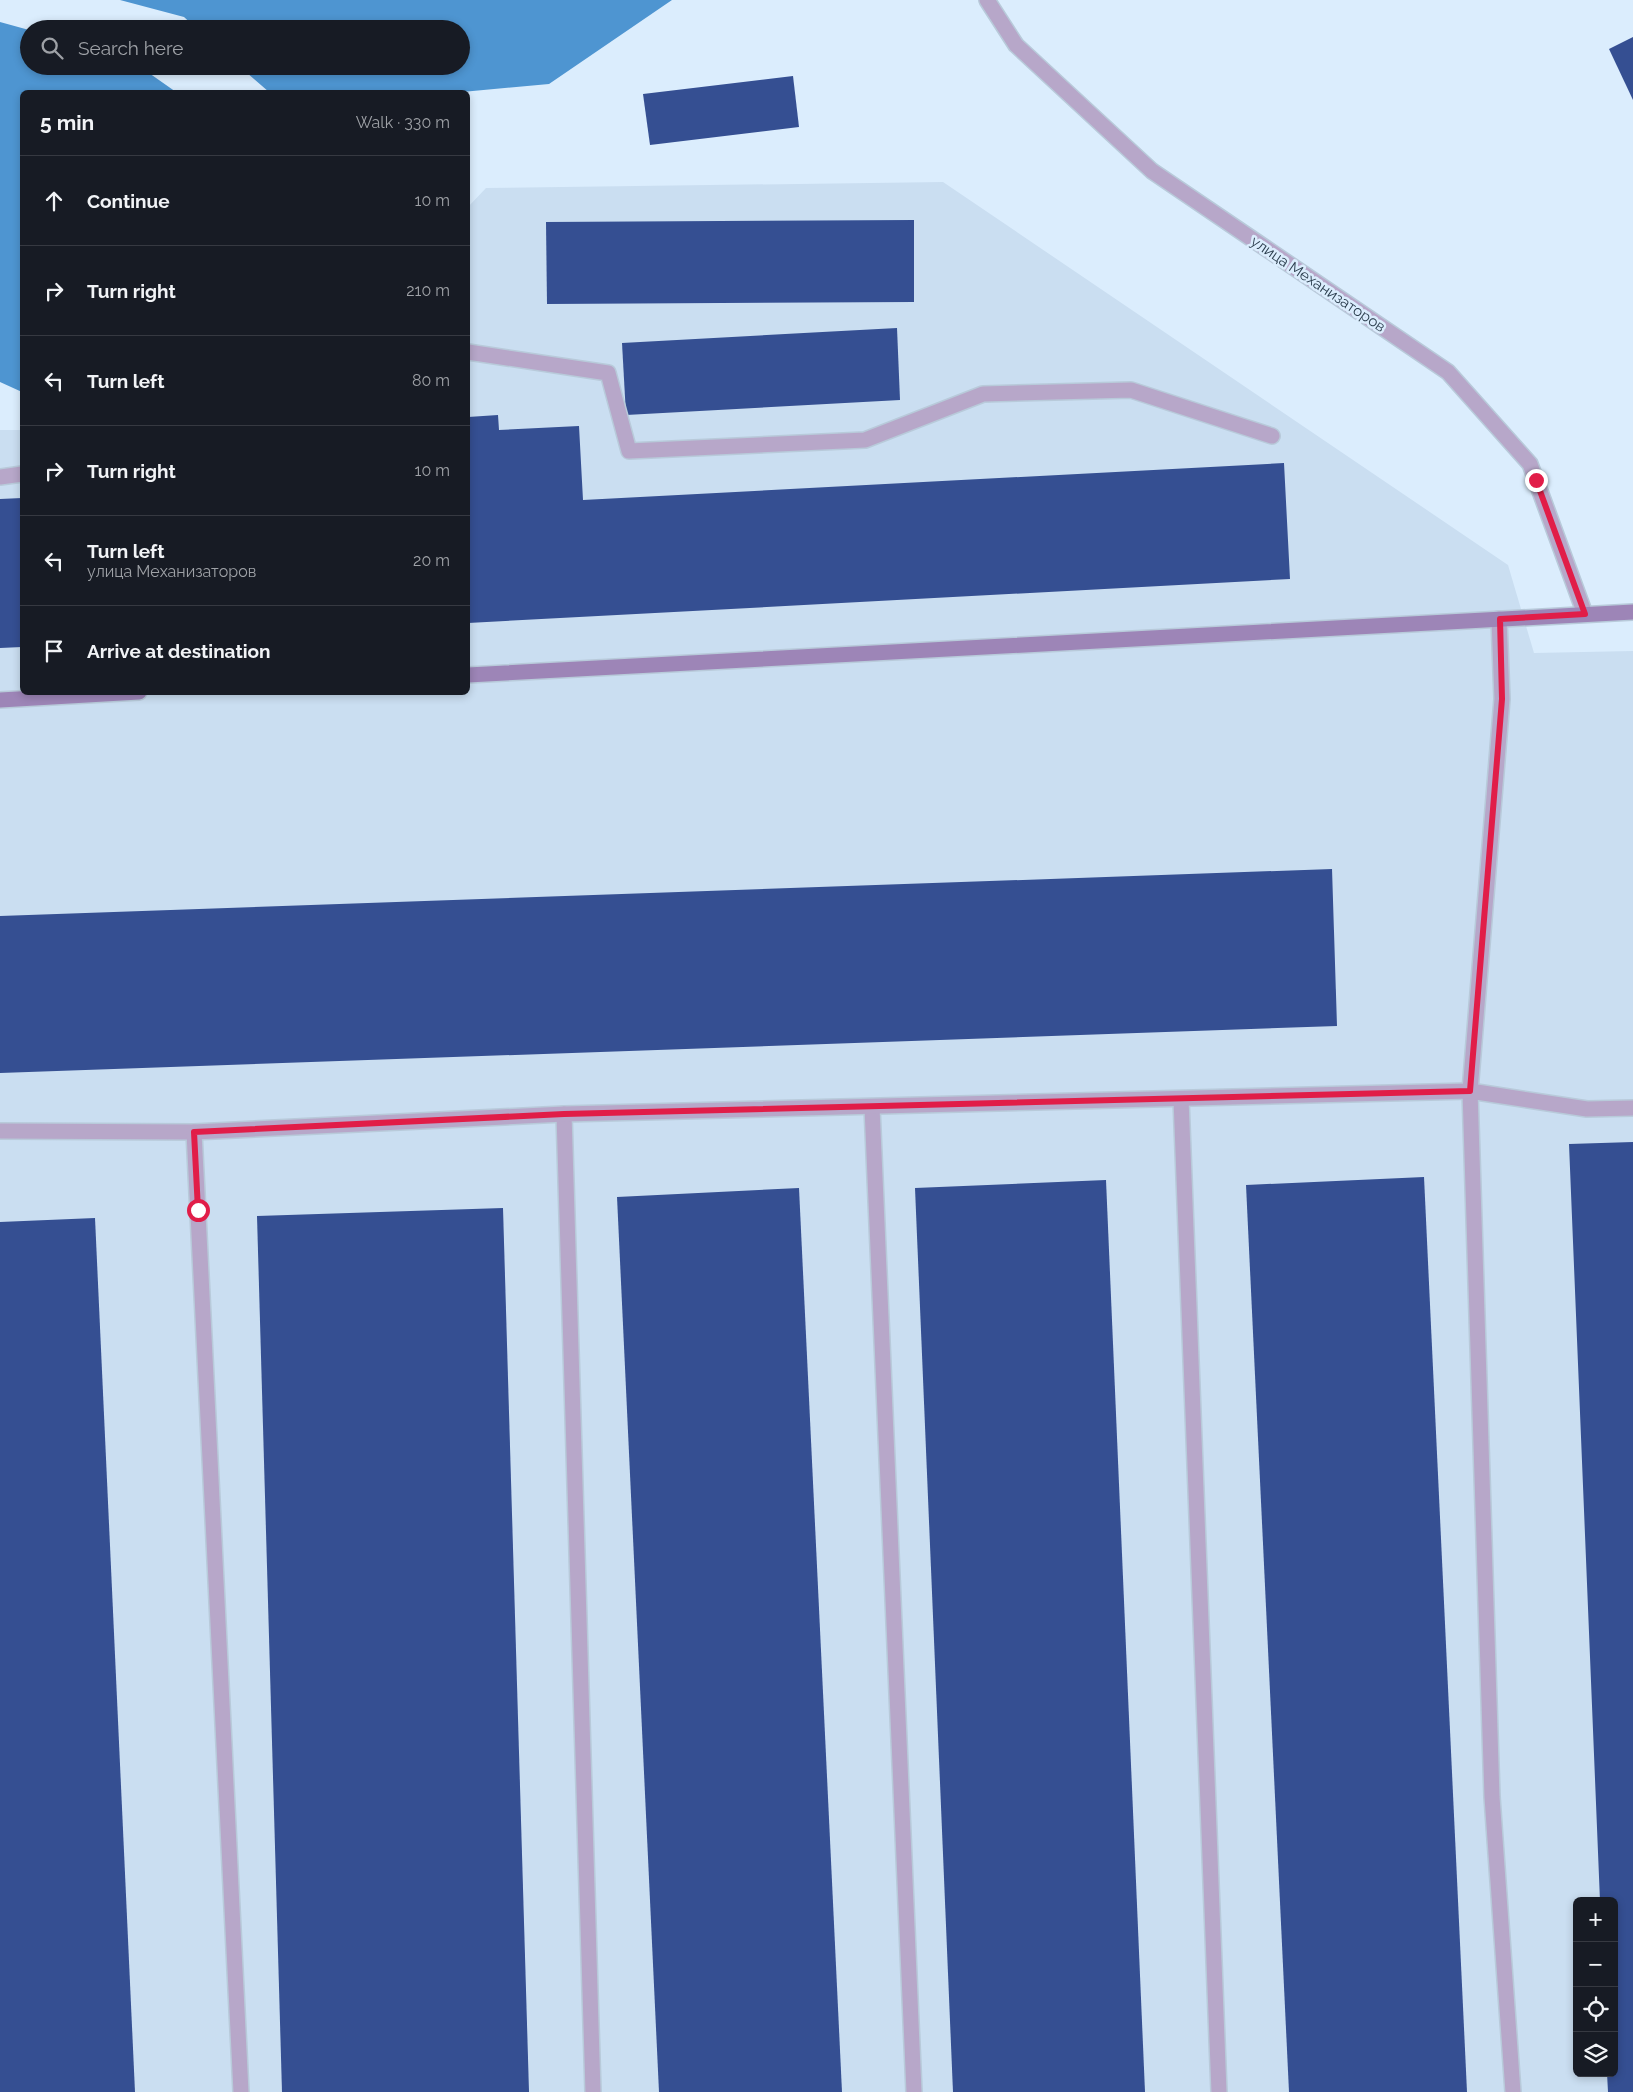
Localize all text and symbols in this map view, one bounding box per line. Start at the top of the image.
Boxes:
search box [20,20,470,75]
icon: search [38,34,66,62]
text: Search here [78,37,184,59]
text: 5 min [40,110,94,135]
text: Walk · 330 m [356,113,450,132]
icon: ahead [40,187,68,215]
text: Continue [87,190,170,212]
text: 10 m [415,191,450,210]
street label: улица Механизаторов [1247,232,1389,336]
icon: right [40,277,68,305]
text: Turn right [87,280,176,302]
text: 210 m [406,281,450,300]
icon: left [40,367,68,395]
text: Turn left [87,370,164,392]
text: 80 m [412,371,450,390]
icon: right [40,457,68,485]
text: Turn right [87,460,176,482]
text: 10 m [415,461,450,480]
route end [1525,469,1548,492]
text: Turn left [87,540,164,562]
icon: left [40,547,68,575]
text: 20 m [413,551,450,570]
text: улица Механизаторов [87,562,256,581]
icon: arrive [40,637,68,665]
text: Arrive at destination [87,640,271,662]
route start [187,1199,210,1222]
map controls [1573,1897,1618,2077]
button: + [1573,1897,1618,1942]
button: − [1573,1942,1618,1987]
button: locate [1573,1987,1618,2032]
button: layers [1573,2032,1618,2077]

